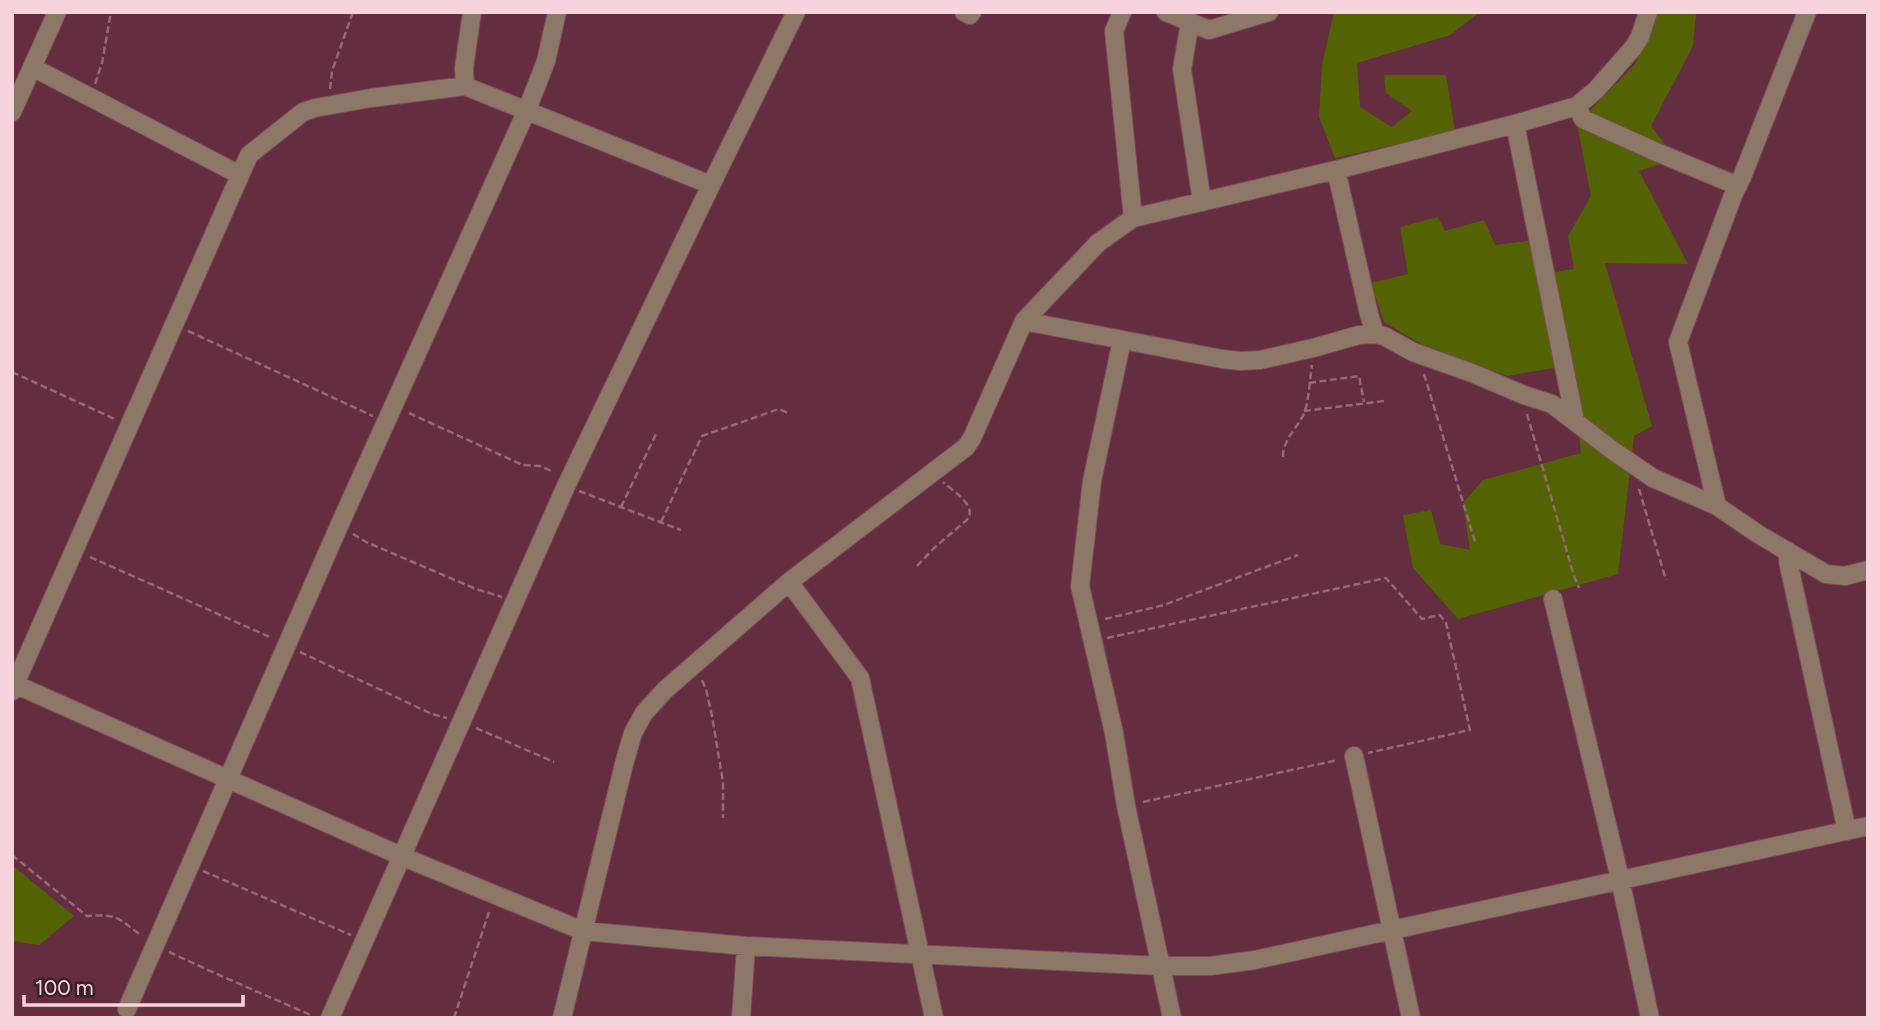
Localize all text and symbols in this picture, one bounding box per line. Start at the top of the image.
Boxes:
scale bar [24,964,243,1008]
text: 100 m [35,975,94,1000]

